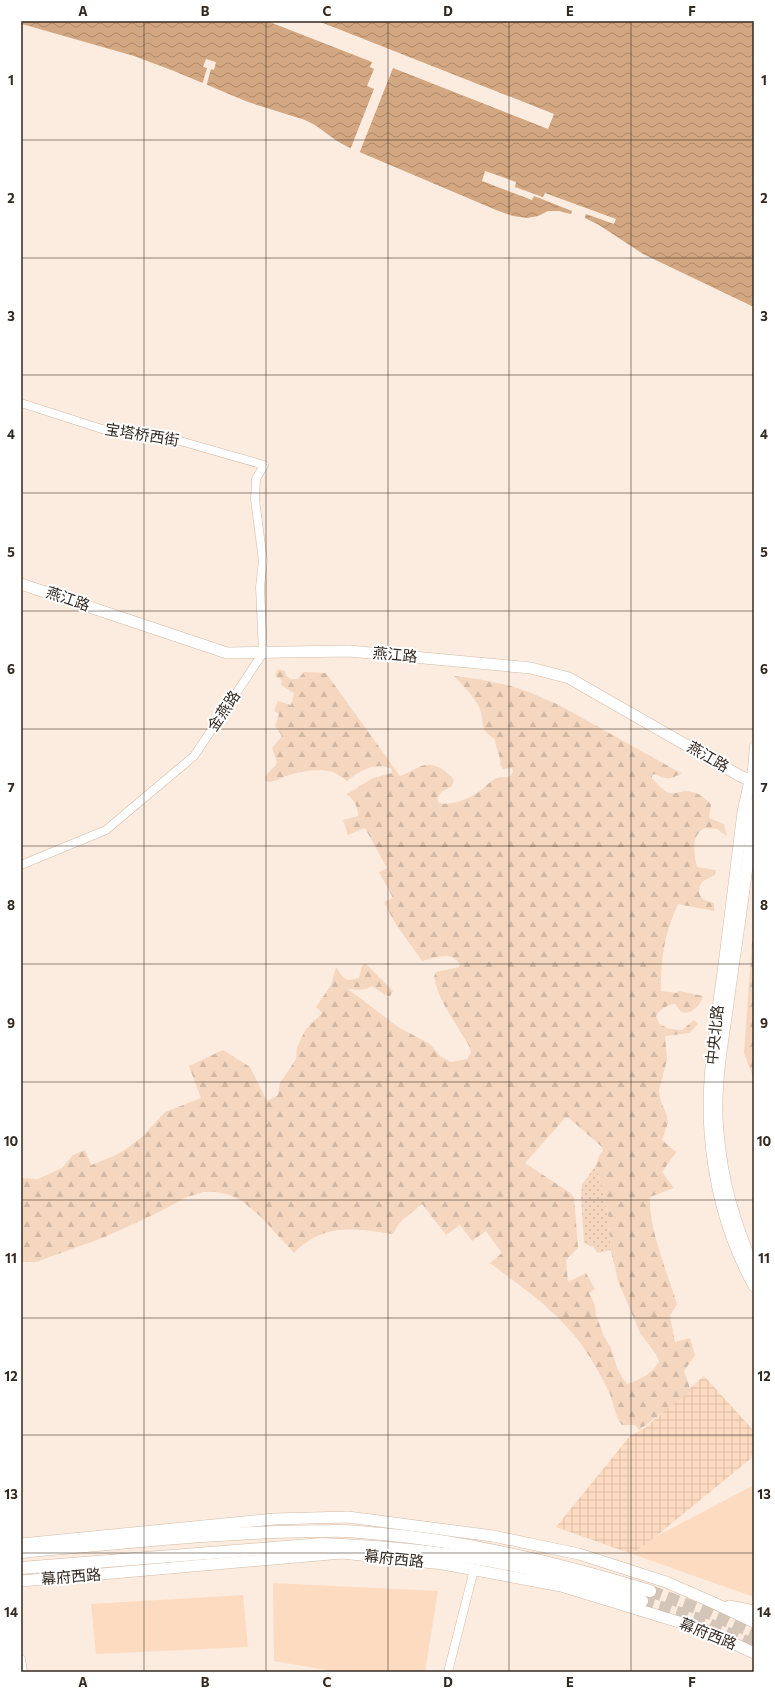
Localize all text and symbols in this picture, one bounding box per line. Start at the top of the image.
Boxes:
text: A [78,3,88,19]
text: B [201,3,210,19]
text: C [323,3,332,19]
text: D [443,3,453,19]
text: E [566,3,574,19]
text: F [688,3,696,19]
text: 1 [8,72,14,88]
text: 1 [761,72,767,88]
text: 2 [7,190,15,206]
text: 2 [760,190,768,206]
text: 3 [7,308,15,324]
text: 3 [760,308,768,324]
street label: 宝塔桥西街 [104,419,181,449]
text: 4 [7,426,15,442]
text: 4 [760,426,768,442]
text: 5 [7,544,15,560]
text: 5 [760,544,768,560]
street label: 燕江路 [44,582,93,614]
street label: 燕江路 [372,643,418,665]
text: 6 [7,661,15,677]
text: 6 [760,661,768,677]
street label: 金燕路 [203,687,243,734]
street label: 燕江路 [685,737,732,775]
text: 7 [7,779,15,795]
text: 7 [760,779,768,795]
text: 8 [7,897,15,913]
text: 8 [760,897,768,913]
street label: 中央北路 [702,1004,726,1066]
text: 9 [7,1015,15,1031]
text: 9 [760,1015,768,1031]
text: 10 [4,1133,19,1149]
text: 10 [757,1133,772,1149]
text: 11 [5,1250,17,1266]
text: 11 [758,1250,770,1266]
text: 12 [4,1368,18,1384]
text: 12 [757,1368,771,1384]
text: 13 [4,1486,18,1502]
text: 13 [757,1486,771,1502]
street label: 幕府西路 [363,1546,425,1570]
street label: 幕府西路 [40,1564,102,1588]
text: 14 [4,1604,18,1620]
text: 14 [757,1604,771,1620]
street label: 幕府西路 [677,1613,740,1653]
text: A [78,1674,88,1690]
text: B [201,1674,210,1690]
text: C [323,1674,332,1690]
text: D [443,1674,453,1690]
text: E [566,1674,574,1690]
text: F [688,1674,696,1690]

